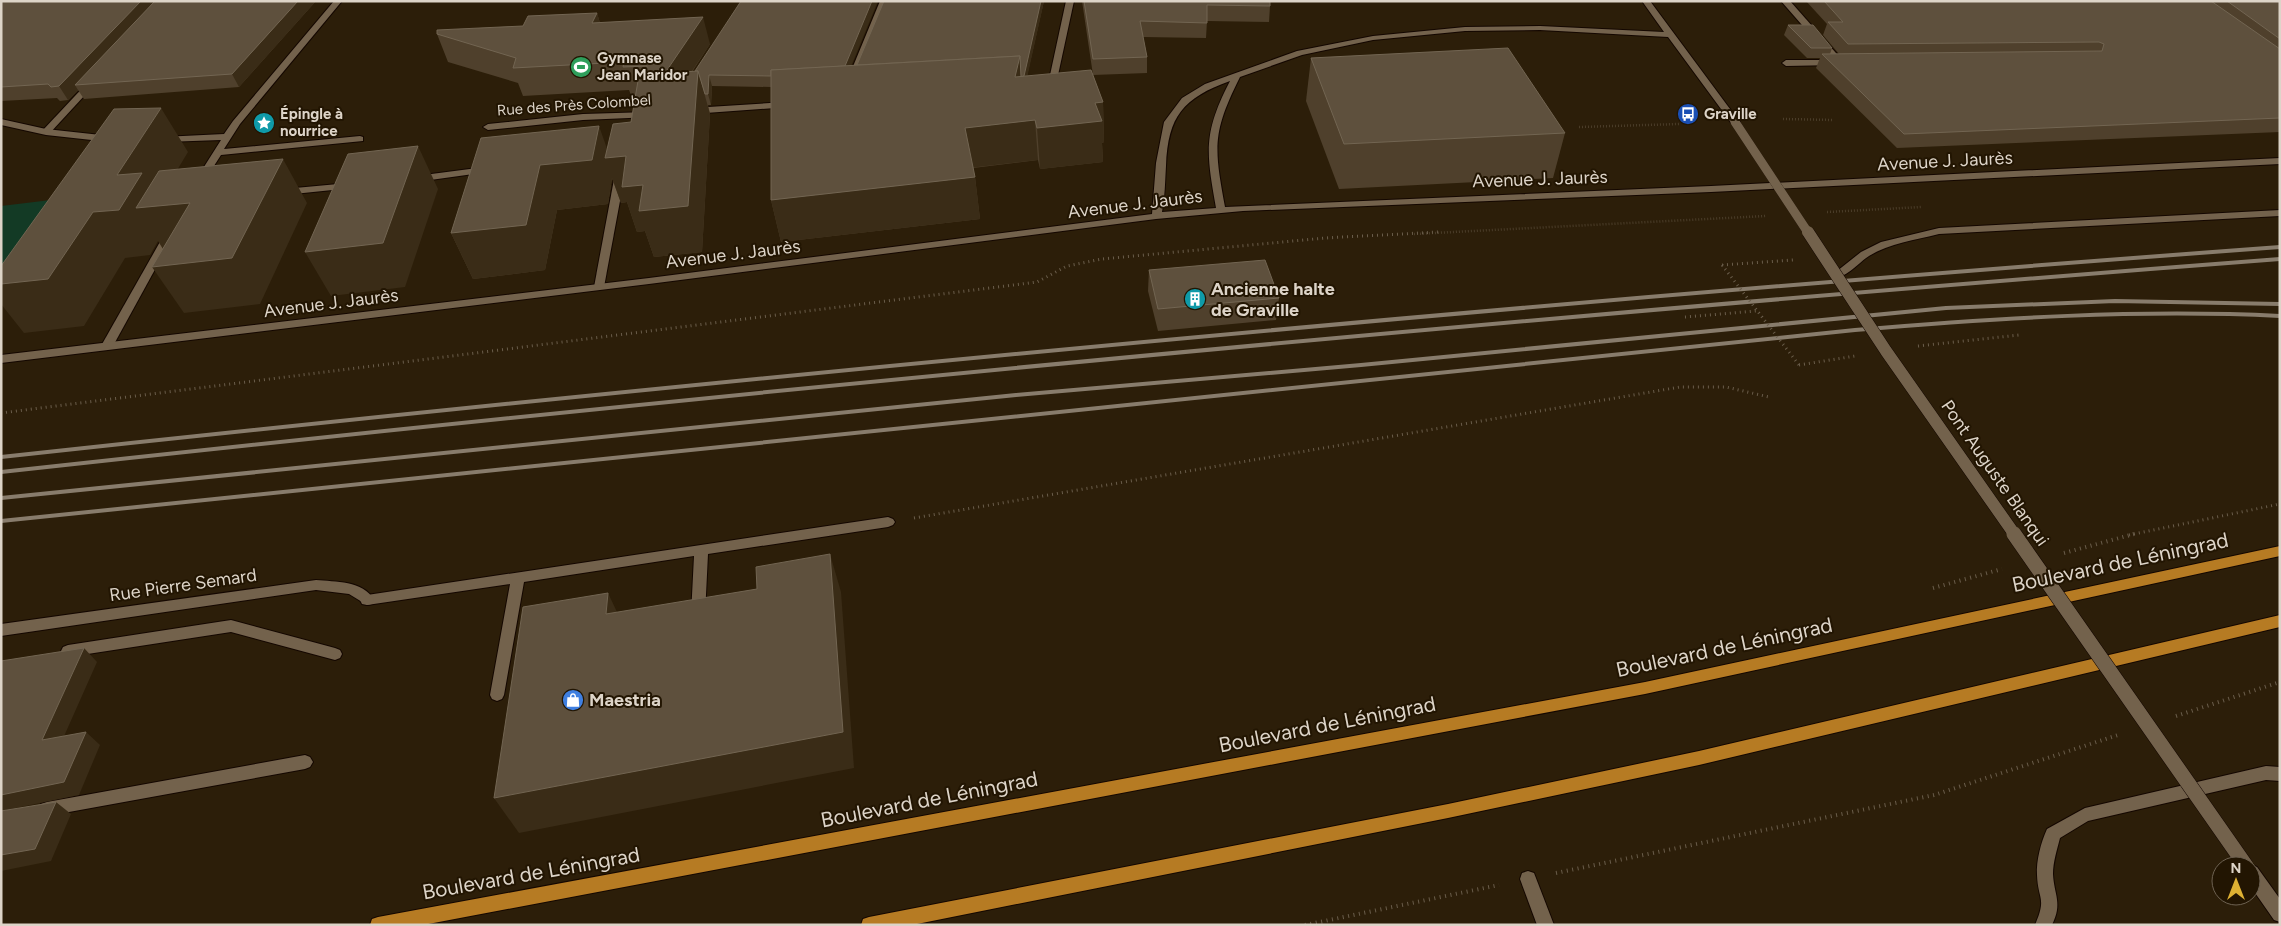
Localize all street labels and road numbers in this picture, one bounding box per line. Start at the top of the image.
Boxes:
street label: Rue des Près Colombel [496,91,652,119]
street label: Avenue J. Jaurès [1877,146,2013,176]
street label: Avenue J. Jaurès [1472,166,1608,192]
street label: Avenue J. Jaurès [1066,185,1204,223]
street label: Avenue J. Jaurès [664,235,802,273]
street label: Avenue J. Jaurès [262,284,400,322]
street label: Pont Auguste Blanqui [1936,396,2054,550]
street label: Boulevard de Léningrad [2009,527,2231,597]
street label: Rue Pierre Semard [108,564,258,606]
street label: Boulevard de Léningrad [1613,612,1835,682]
street label: Boulevard de Léningrad [1216,691,1438,757]
street label: Boulevard de Léningrad [818,766,1040,832]
street label: Boulevard de Léningrad [420,842,642,904]

